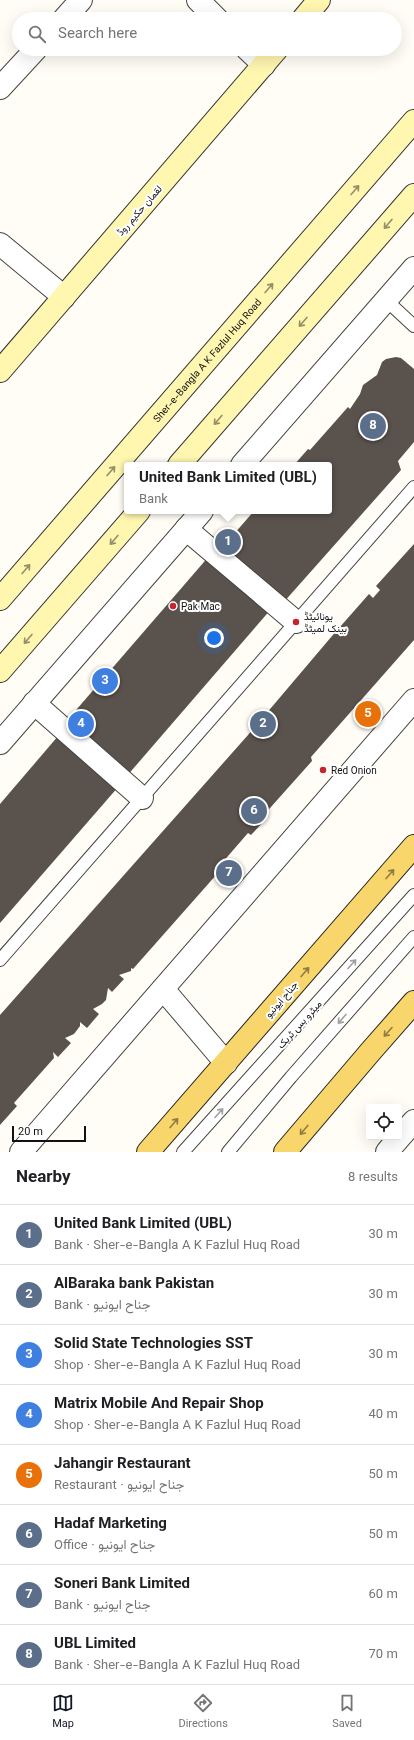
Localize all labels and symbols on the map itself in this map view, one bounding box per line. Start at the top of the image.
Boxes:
street label: لقمان حکیم روڈ [114,182,166,240]
one-way arrow [350,185,359,195]
one-way arrow [384,219,393,230]
one-way arrow [265,283,274,293]
street label: Sher-e-Bangla A K Fazlul Huq Road [150,296,266,426]
one-way arrow [299,317,308,328]
pin: 8 [360,411,386,441]
one-way arrow [213,415,222,426]
one-way arrow [106,466,115,476]
pin: 1 [215,527,241,557]
one-way arrow [109,535,118,546]
one-way arrow [21,564,30,574]
place label: Pak Mac [181,600,220,615]
marker: Pak Mac [168,601,178,611]
place label: یونائیٹڈ بینک لمیٹڈ [304,610,347,637]
marker: یونائیٹڈ بینک لمیٹڈ [291,617,301,627]
your location [204,628,224,648]
one-way arrow [24,633,33,644]
pin: 3 [92,666,118,696]
pin: 5 [355,699,381,729]
pin: 4 [68,709,94,739]
pin: 2 [250,709,276,739]
place label: Red Onion [331,764,377,779]
marker: Red Onion [318,765,328,775]
pin: 6 [241,796,267,826]
pin: 7 [216,858,242,888]
one-way arrow [386,868,395,879]
one-way arrow [348,959,357,969]
one-way arrow [300,967,309,977]
street label: جناح ایونیو [262,978,302,1021]
street label: میٹرو بس ٹریک [274,997,326,1053]
one-way arrow [337,1014,347,1024]
one-way arrow [384,1026,393,1036]
one-way arrow [214,1108,223,1118]
one-way arrow [169,1117,178,1128]
scale bar [12,1124,86,1143]
one-way arrow [299,1125,308,1136]

